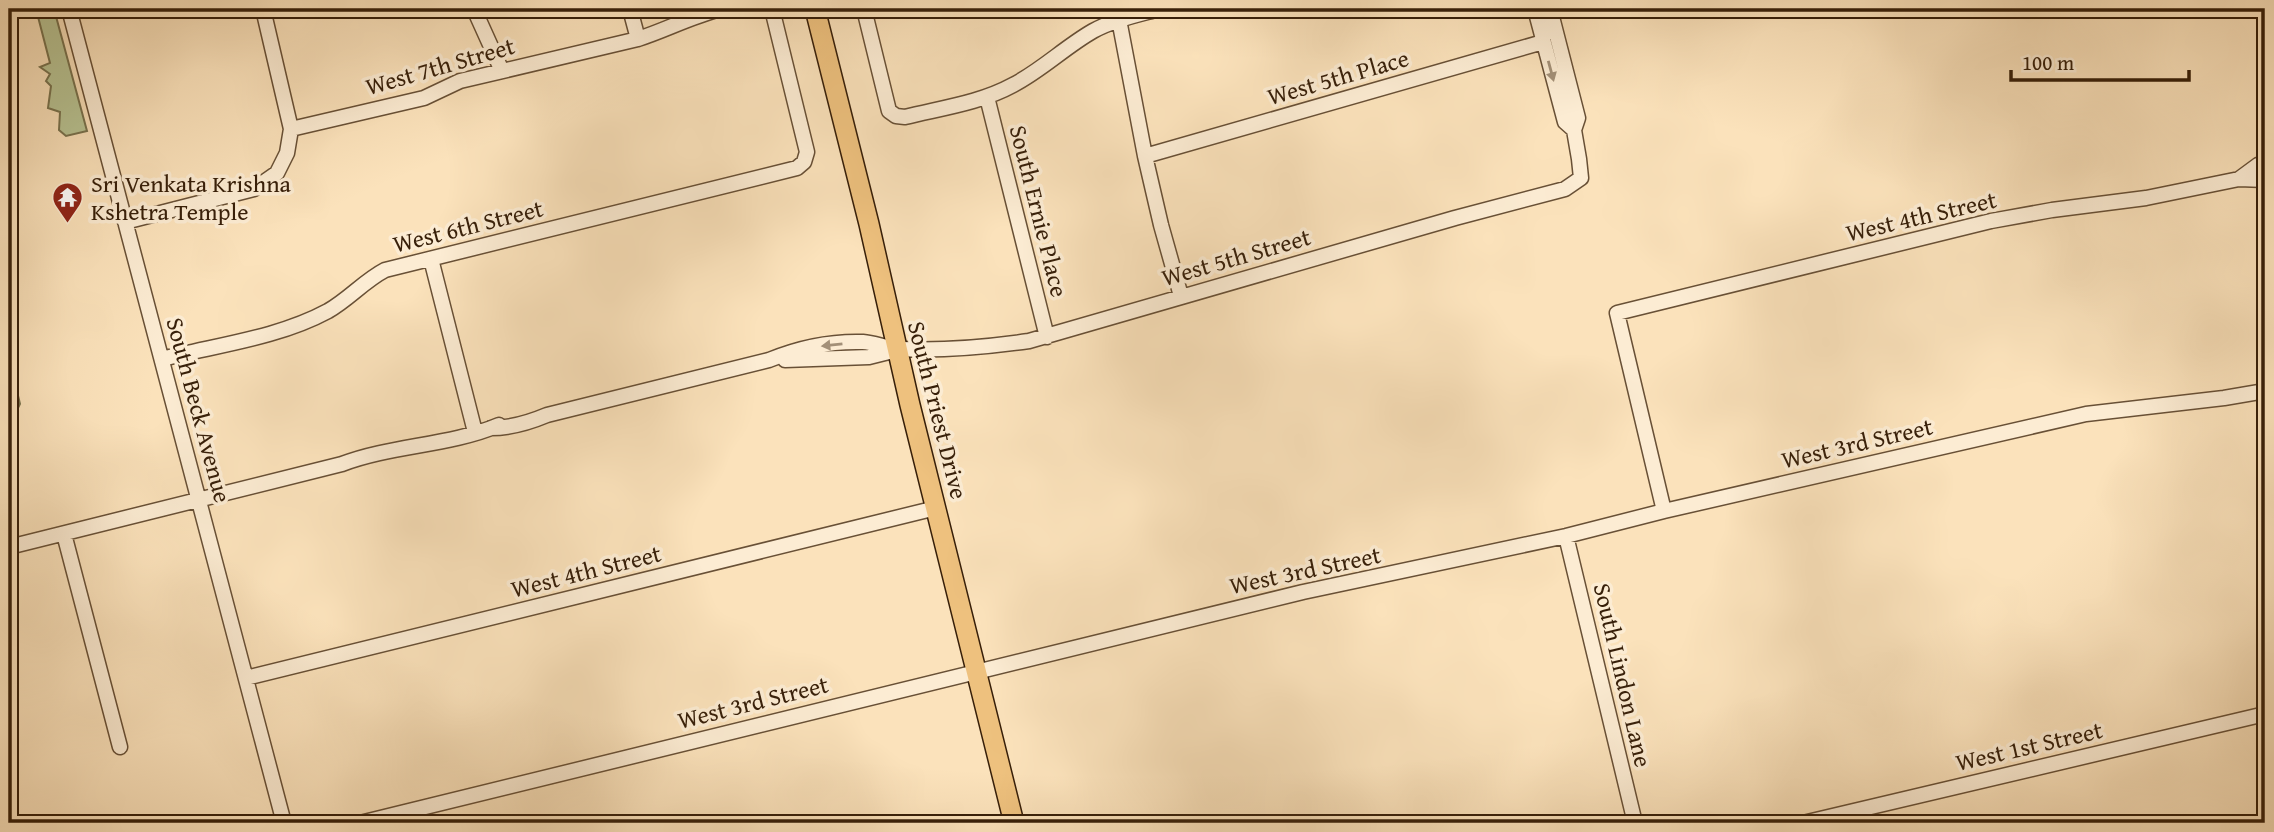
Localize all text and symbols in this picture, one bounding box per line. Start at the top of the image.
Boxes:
street label: West 7th Street [361,28,519,104]
scale bar [2011,38,2190,82]
street label: West 5th Place [1263,40,1413,114]
text: 100 m [2022,47,2074,78]
one-way arrow [1546,60,1557,82]
street label: South Ernie Place [1001,121,1077,301]
place label: Sri Venkata Krishna Kshetra Temple [91,166,292,229]
temple icon: Sri Venkata Krishna Kshetra Temple [51,180,85,224]
street label: West 4th Street [1842,182,2000,250]
street label: West 6th Street [389,190,547,262]
street label: West 5th Street [1157,219,1315,295]
street label: South Beck Avenue [157,313,241,507]
street label: South Priest Drive [899,317,977,503]
one-way arrow [821,339,843,350]
street label: West 3rd Street [1778,409,1936,477]
street label: West 4th Street [507,535,665,607]
street label: West 3rd Street [1226,537,1384,603]
street label: South Lindon Lane [1585,580,1661,770]
street label: West 3rd Street [674,666,832,738]
street label: West 1st Street [1952,712,2106,780]

